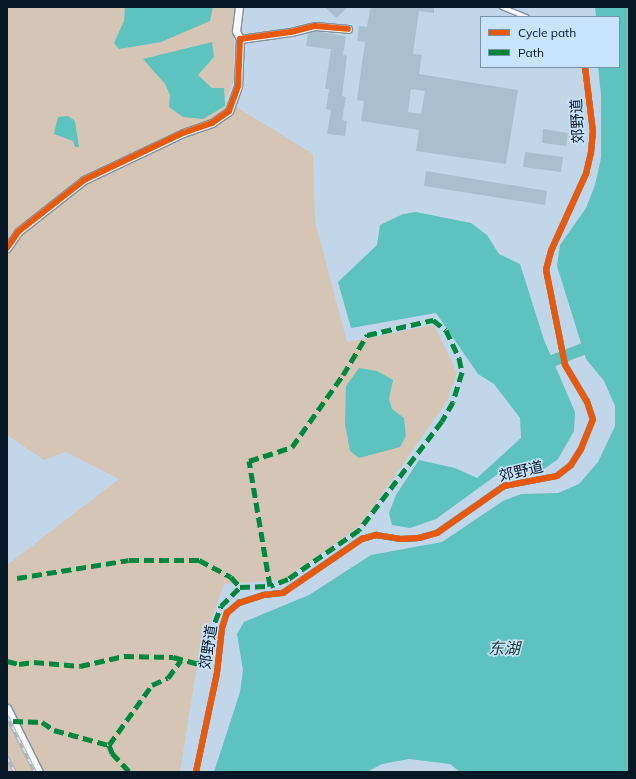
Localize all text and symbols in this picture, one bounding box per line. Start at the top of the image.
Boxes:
legend [480,16,620,68]
text: Cycle path [518,25,576,40]
text: Path [518,45,544,60]
street label: 郊野道 [567,98,587,144]
street label: 郊野道 [497,457,545,485]
street label: 郊野道 [196,623,220,671]
water label: 东湖 [488,638,520,658]

